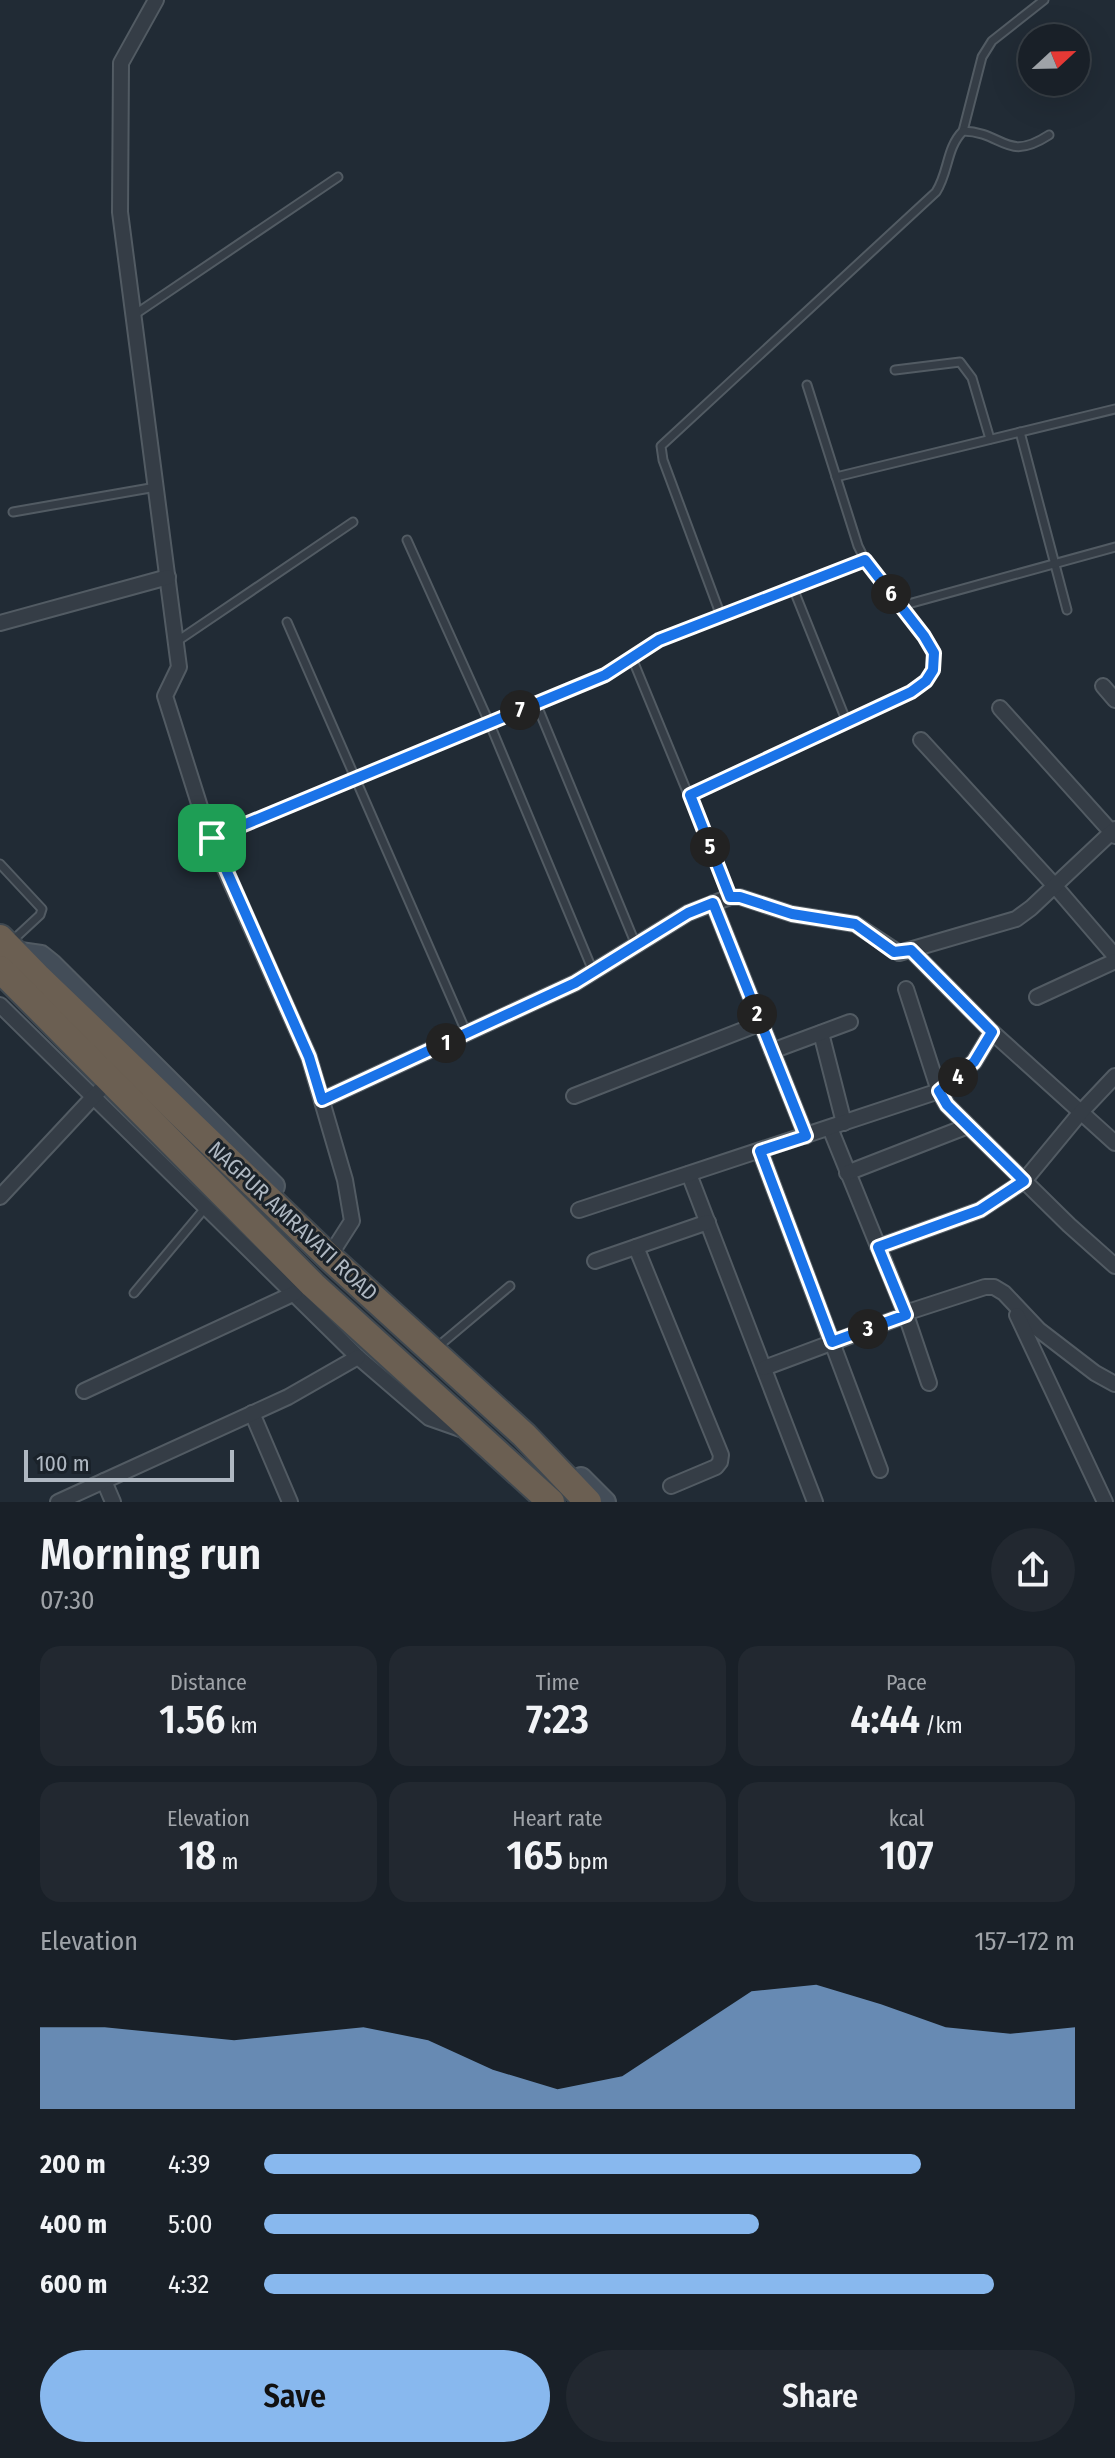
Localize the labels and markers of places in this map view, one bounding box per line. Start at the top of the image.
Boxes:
pin: 6 [871,574,911,614]
pin: 7 [500,690,540,730]
pin [178,804,246,872]
pin: 5 [690,827,730,867]
pin: 2 [737,994,777,1034]
pin: 1 [426,1023,466,1063]
pin: 4 [938,1057,978,1097]
pin: 3 [848,1309,888,1349]

